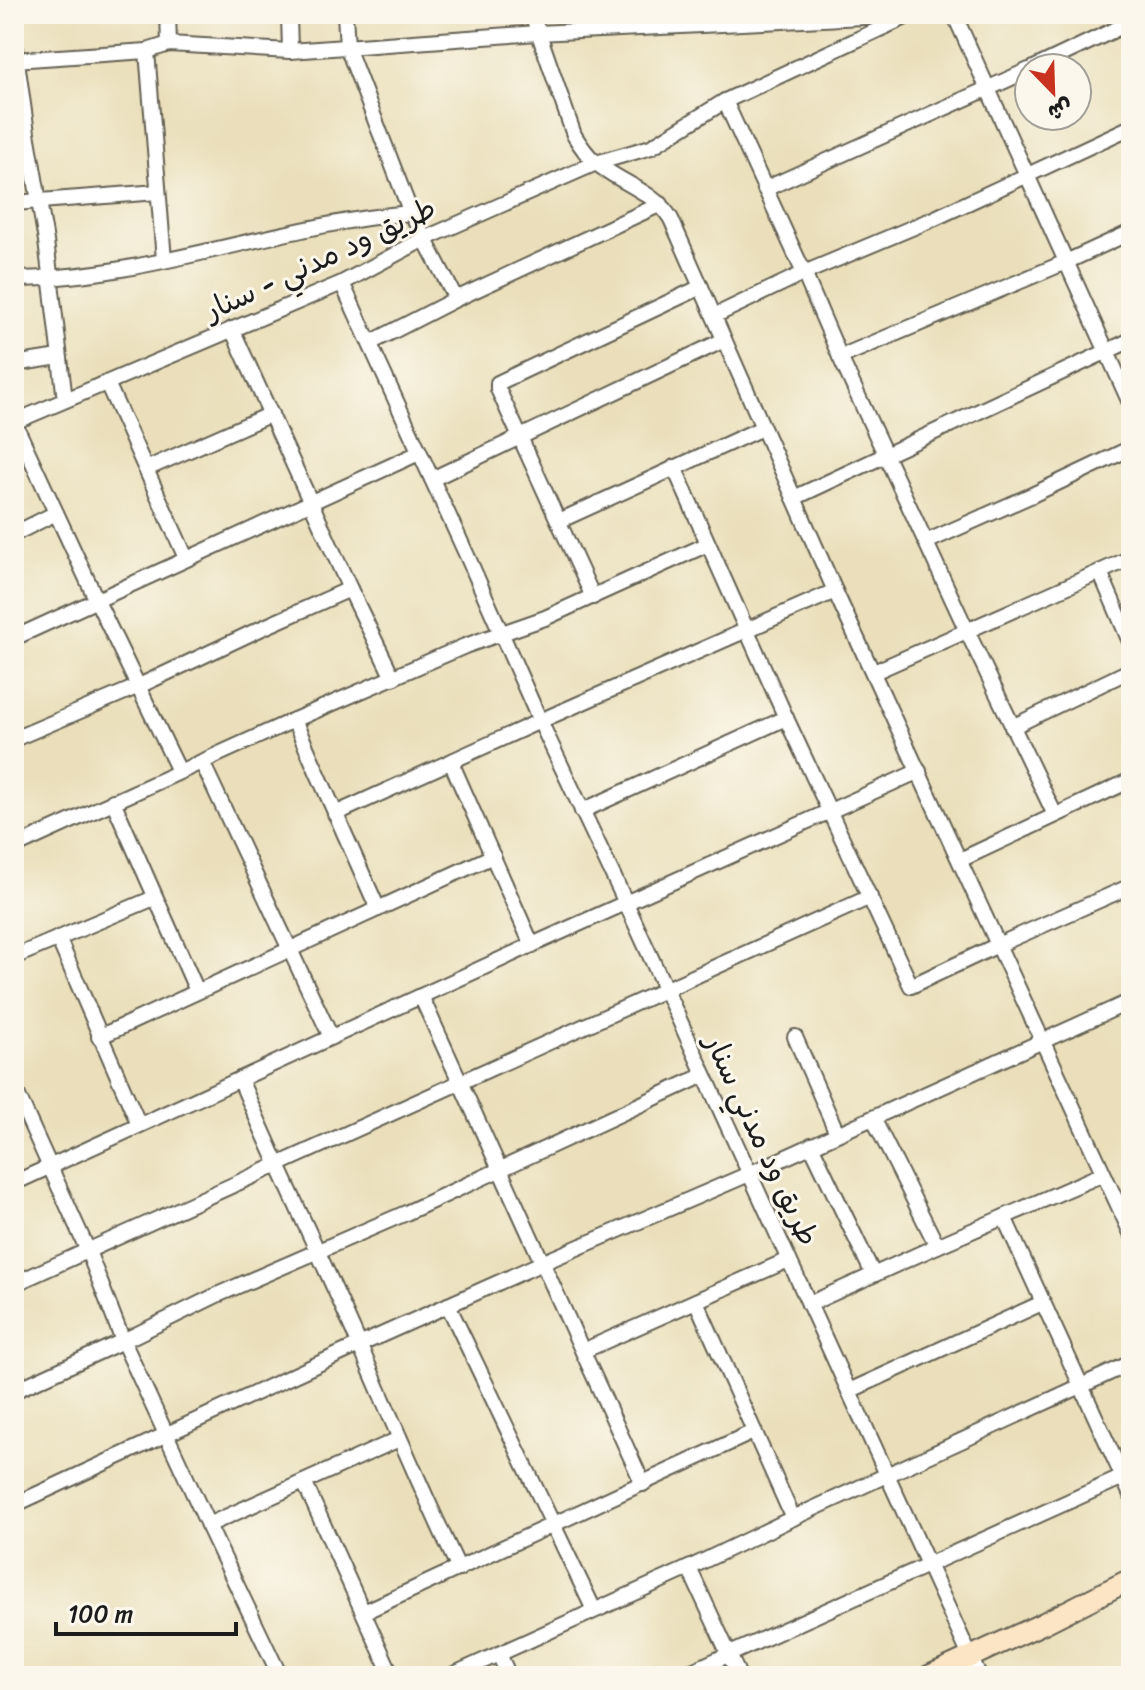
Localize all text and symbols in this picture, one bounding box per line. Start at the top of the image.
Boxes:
north arrow [1013,52,1093,132]
text: ش [1042,87,1079,133]
street label: طريق ود مدني - سنار [192,182,445,338]
street label: طريق ود مدني سنار [688,1022,835,1255]
scale bar [56,1586,236,1636]
text: 100 m [68,1593,133,1635]

